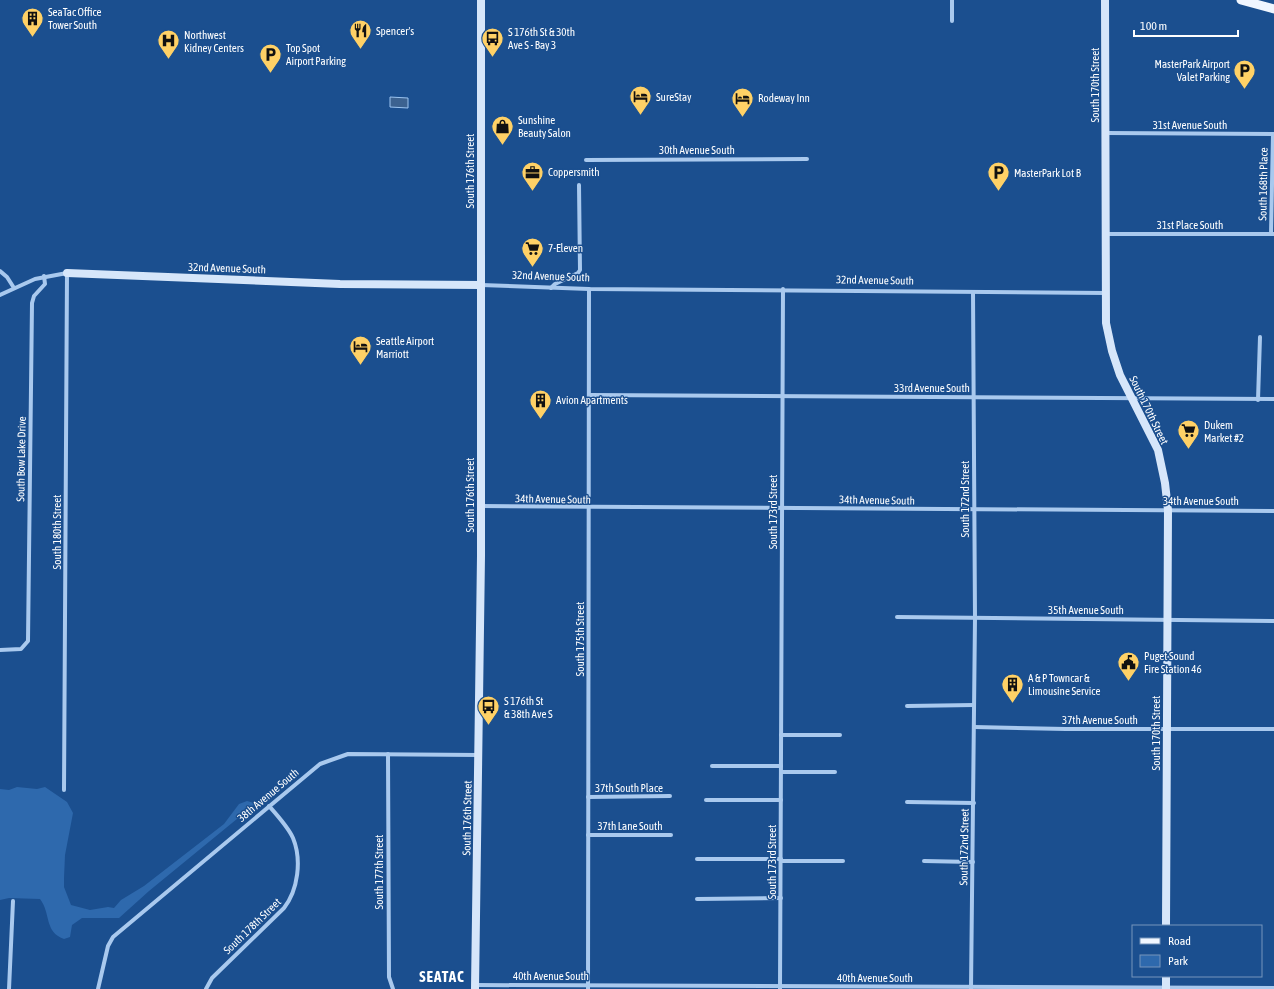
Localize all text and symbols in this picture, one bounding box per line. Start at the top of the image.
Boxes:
building icon: SeaTac Office Tower South [19,5,45,38]
place label: SeaTac Office Tower South [48,6,101,31]
scale bar [1134,12,1238,38]
restaurant icon: Spencer's [347,18,373,51]
text: 100 m [1140,19,1167,33]
place label: Spencer's [376,25,414,37]
bus stop icon: S 176th St & 30th Ave S - Bay 3 [479,25,505,58]
place label: S 176th St & 30th Ave S - Bay 3 [508,26,575,51]
hospital icon: Northwest Kidney Centers [155,28,181,61]
place label: Northwest Kidney Centers [184,29,244,54]
parking icon: Top Spot Airport Parking [258,41,284,74]
place label: Top Spot Airport Parking [286,42,346,67]
street label: South 170th Street [1089,48,1101,122]
parking icon: MasterPark Airport Valet Parking [1232,57,1258,90]
place label: MasterPark Airport Valet Parking [1155,58,1230,83]
hotel icon: SureStay [628,84,654,117]
hotel icon: Rodeway Inn [730,85,756,118]
place label: SureStay [656,91,692,103]
place label: Rodeway Inn [758,92,810,104]
shop icon: Sunshine Beauty Salon [489,113,515,146]
place label: Sunshine Beauty Salon [518,114,571,139]
street label: 31st Avenue South [1153,119,1227,131]
street label: South 176th Street [464,134,476,208]
street label: 30th Avenue South [659,144,735,156]
street label: South 168th Place [1256,147,1270,221]
office icon: Coppersmith [520,159,546,192]
parking icon: MasterPark Lot B [985,160,1011,193]
place label: Coppersmith [548,166,600,178]
place label: MasterPark Lot B [1014,167,1082,179]
street label: 31st Place South [1157,219,1223,231]
supermarket icon: 7-Eleven [519,235,545,268]
place label: 7-Eleven [548,242,583,254]
street label: 32nd Avenue South [188,261,266,275]
street label: 32nd Avenue South [512,269,590,283]
street label: 32nd Avenue South [836,273,914,287]
hotel icon: Seattle Airport Marriott [348,334,374,367]
place label: Seattle Airport Marriott [376,335,434,360]
street label: South 170th Street [1127,374,1171,446]
street label: 33rd Avenue South [894,382,970,394]
building icon: Avion Apartments [528,387,554,420]
place label: Avion Apartments [556,394,628,406]
street label: South Bow Lake Drive [14,416,28,502]
supermarket icon: Dukem Market #2 [1175,418,1201,451]
place label: Dukem Market #2 [1204,419,1244,444]
street label: South 176th Street [464,458,476,532]
street label: South 172nd Street [959,461,971,537]
street label: South 173rd Street [767,475,779,549]
street label: 34th Avenue South [515,492,591,506]
street label: 34th Avenue South [839,493,915,507]
street label: South 180th Street [51,495,63,569]
street label: 34th Avenue South [1163,495,1239,507]
street label: South 175th Street [574,602,586,676]
street label: 35th Avenue South [1048,604,1124,616]
public building icon: Puget Sound Fire Station 46 [1116,649,1142,682]
place label: Puget Sound Fire Station 46 [1144,650,1202,675]
building icon: A & P Towncar & Limousine Service [1000,671,1026,704]
place label: A & P Towncar & Limousine Service [1028,672,1100,697]
bus stop icon: S 176th St & 38th Ave S [475,694,501,727]
place label: S 176th St & 38th Ave S [504,695,553,720]
street label: South 170th Street [1150,696,1162,770]
street label: 37th Avenue South [1062,714,1138,726]
street label: 38th Avenue South [235,766,301,824]
street label: South 176th Street [460,781,474,855]
street label: 37th South Place [595,782,663,794]
street label: South 172nd Street [957,808,971,886]
street label: 37th Lane South [597,820,663,832]
street label: South 173rd Street [766,825,778,899]
street label: South 177th Street [373,835,385,909]
street label: South 178th Street [221,896,283,956]
legend [1132,925,1262,977]
text: Road [1168,934,1191,948]
text: Park [1168,954,1189,968]
district label: SEATAC [419,968,465,985]
street label: 40th Avenue South [513,970,589,982]
street label: 40th Avenue South [837,972,913,984]

